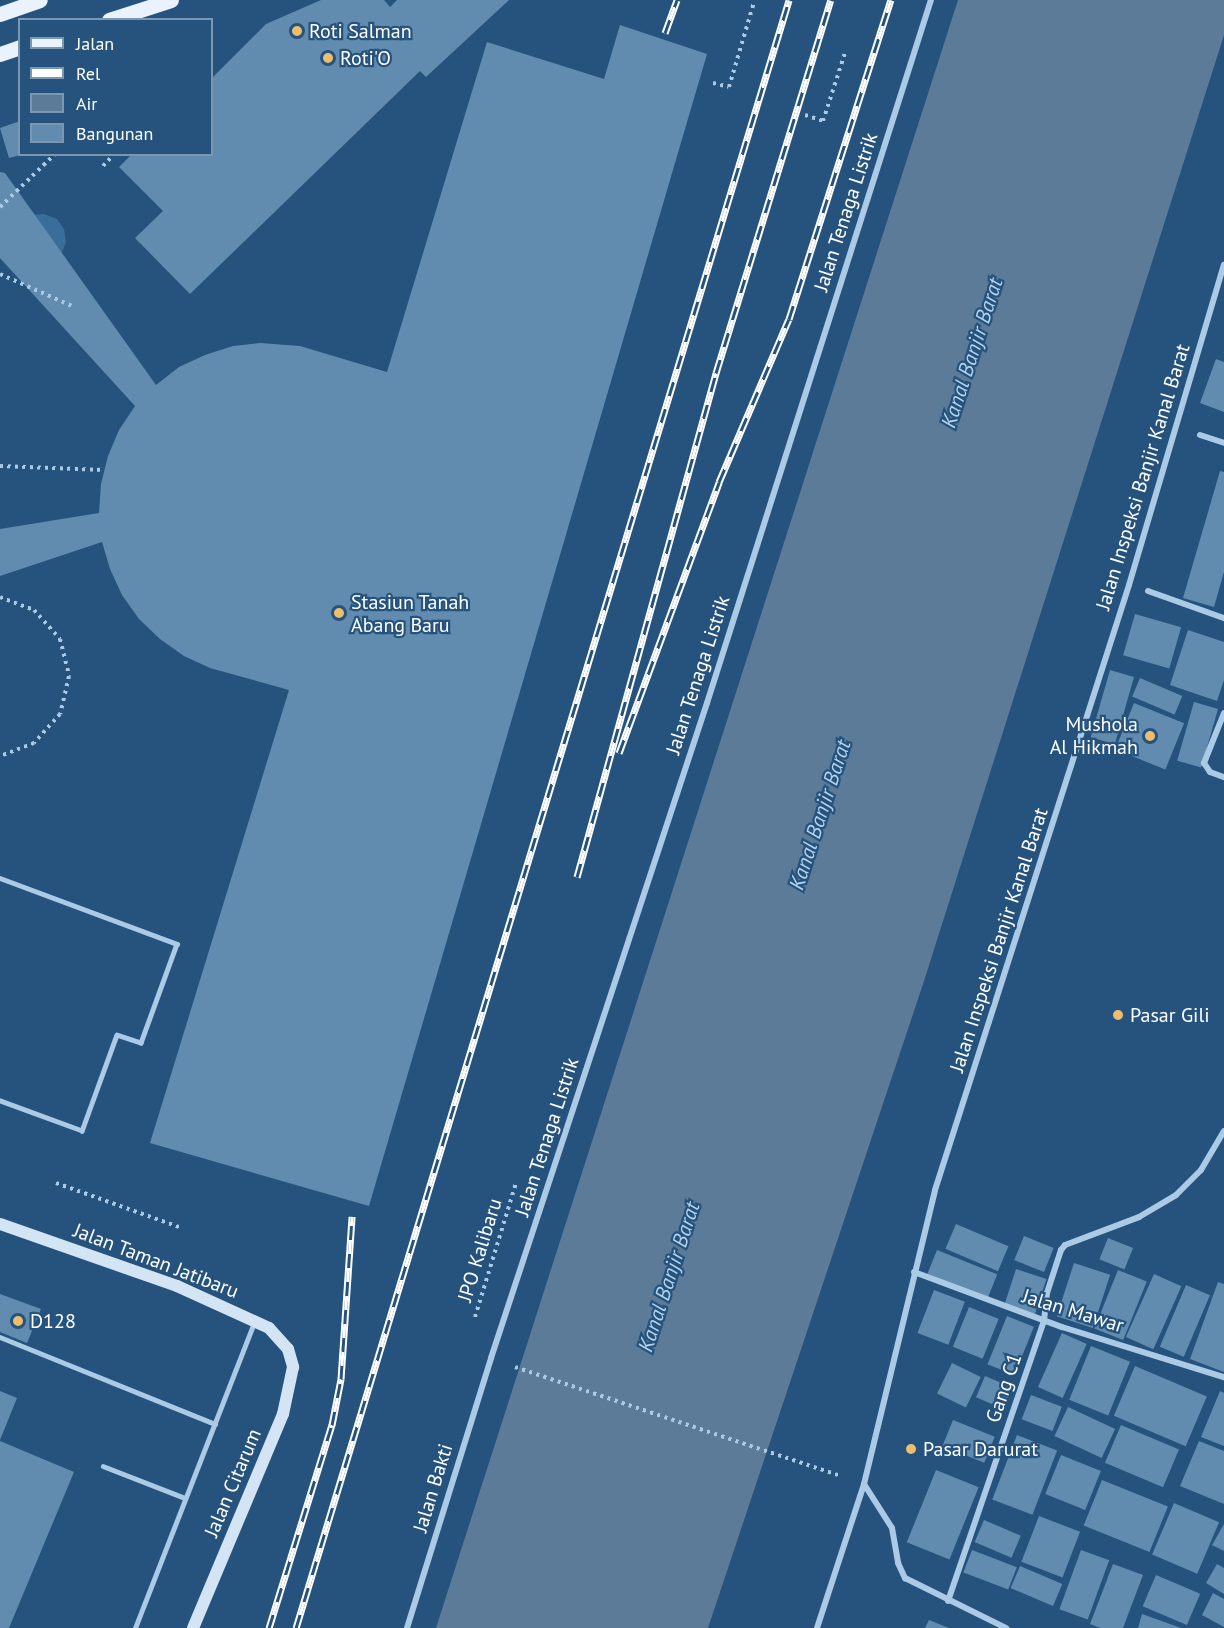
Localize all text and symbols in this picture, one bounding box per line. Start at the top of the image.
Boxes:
legend [18,18,213,156]
place label: Roti Salman [309,19,412,43]
marker: Roti Salman [290,24,304,38]
text: Jalan [76,32,114,55]
place label: Roti'O [340,46,391,70]
marker: Roti'O [321,51,335,65]
text: Rel [76,62,100,85]
text: Air [76,92,97,115]
text: Bangunan [76,122,153,145]
street label: Jalan Tenaga Listrik [809,129,883,295]
water label: Kanal Banjir Barat [936,275,1008,431]
street label: Jalan Inspeksi Banjir Kanal Barat [1091,341,1195,613]
place label: Stasiun Tanah Abang Baru [351,590,470,637]
street label: Jalan Tenaga Listrik [661,592,735,758]
marker: Stasiun Tanah Abang Baru [332,606,346,620]
place label: Mushola Al Hikmah [1050,712,1138,759]
marker: Mushola Al Hikmah [1143,729,1157,743]
water label: Kanal Banjir Barat [784,737,856,893]
street label: Jalan Inspeksi Banjir Kanal Barat [945,805,1053,1075]
place label: Pasar Gili [1130,1003,1210,1027]
marker: Pasar Gili [1111,1008,1125,1022]
street label: Jalan Tenaga Listrik [510,1054,584,1220]
street label: JPO Kalibaru [453,1195,507,1305]
water label: Kanal Banjir Barat [633,1199,705,1355]
street label: Jalan Taman Jatibaru [70,1218,242,1304]
street label: Jalan Mawar [1019,1284,1127,1338]
place label: D128 [30,1309,76,1333]
marker: D128 [11,1314,25,1328]
street label: Gang C1 [981,1350,1027,1426]
street label: Jalan Citarum [199,1425,267,1541]
place label: Pasar Darurat [923,1437,1038,1461]
street label: Jalan Bakti [408,1441,458,1535]
marker: Pasar Darurat [904,1442,918,1456]

